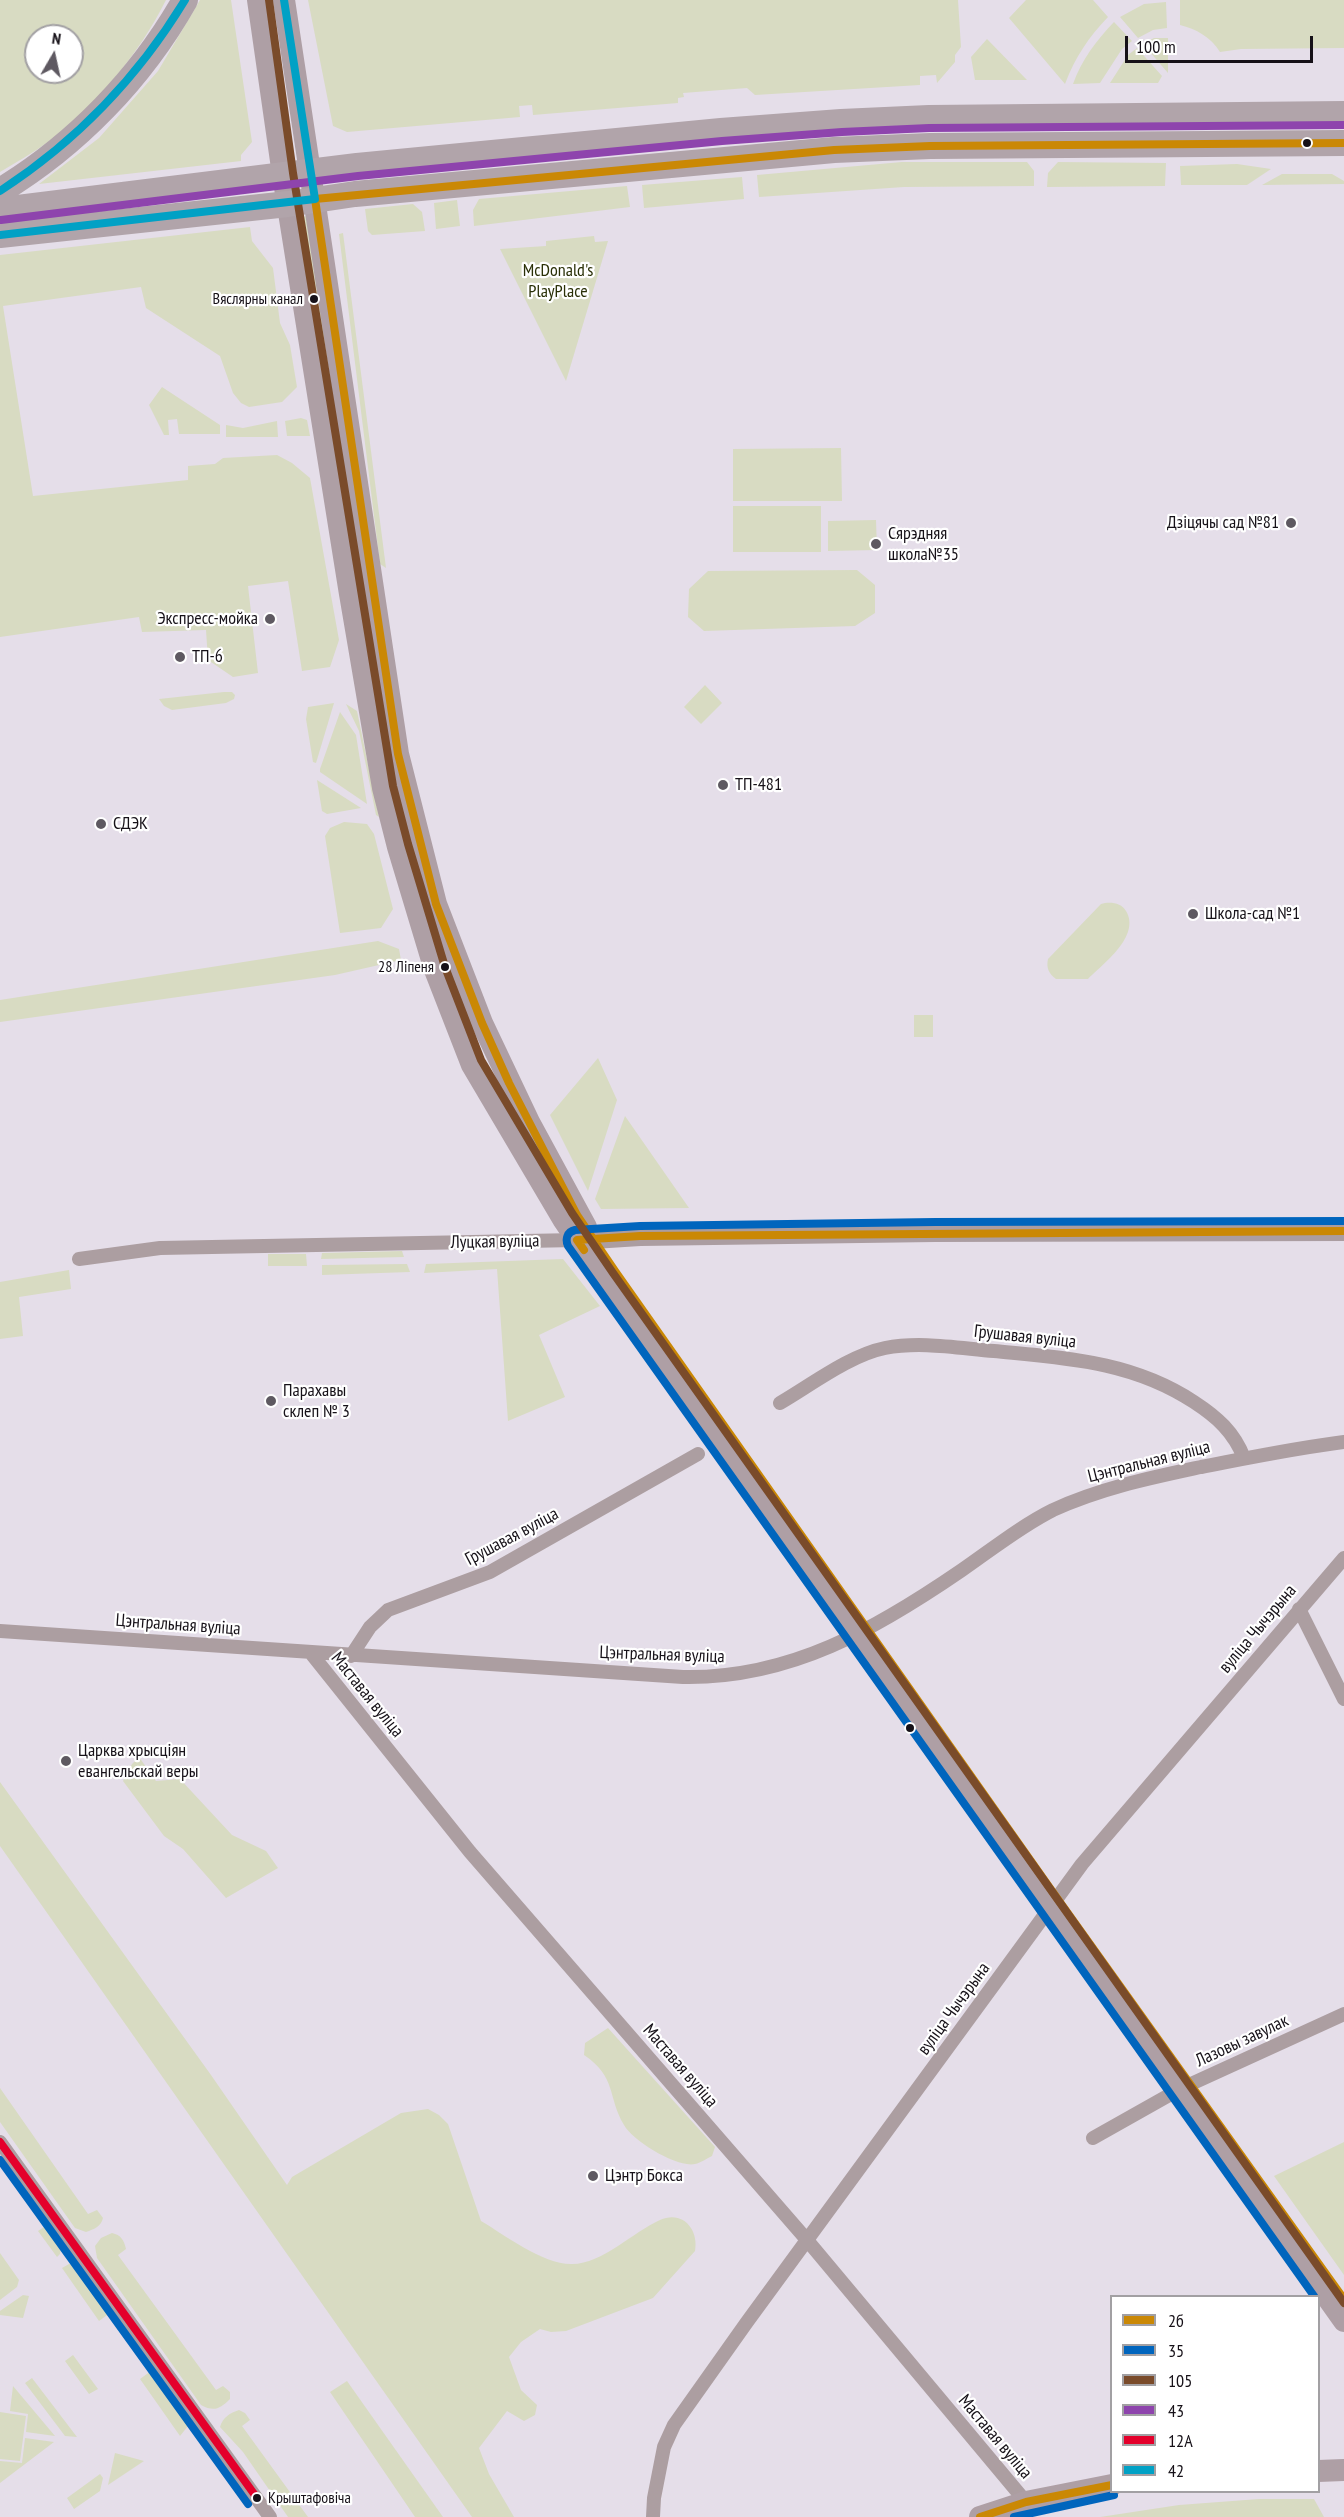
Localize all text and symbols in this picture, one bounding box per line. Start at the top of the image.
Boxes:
north arrow [24,24,84,84]
scale bar [1128,24,1316,62]
text: N [51,28,62,49]
text: 100 m [1136,35,1176,58]
unlabelled marker [1301,137,1313,149]
park label: McDonald's PlayPlace [523,260,593,302]
place label: Вяслярны канал [213,289,303,309]
marker: Вяслярны канал [308,293,320,305]
place label: Дзіцячы сад №81 [1167,512,1279,534]
marker: Дзіцячы сад №81 [1284,516,1298,530]
place label: Сярэдняя школа№35 [888,523,959,566]
marker: Сярэдняя школа№35 [869,537,883,551]
place label: Экспресс-мойка [157,608,258,630]
marker: Экспресс-мойка [263,612,277,626]
place label: ТП-6 [192,646,223,668]
marker: ТП-6 [173,650,187,664]
place label: ТП-481 [735,774,782,796]
marker: ТП-481 [716,778,730,792]
place label: СДЭК [113,813,148,835]
marker: СДЭК [94,817,108,831]
place label: Школа-сад №1 [1205,903,1300,925]
marker: Школа-сад №1 [1186,907,1200,921]
place label: 28 Ліпеня [378,957,434,977]
marker: 28 Ліпеня [439,961,451,973]
street label: Луцкая вуліца [450,1230,540,1254]
street label: Грушавая вуліца [973,1321,1077,1353]
place label: Парахавы склеп № 3 [283,1380,350,1422]
marker: Парахавы склеп № 3 [264,1394,278,1408]
street label: Цэнтральная вуліца [1086,1436,1212,1488]
street label: Грушавая вуліца [462,1503,562,1571]
street label: вуліца Чычэрына [1215,1580,1301,1678]
street label: Цэнтральная вуліца [115,1610,241,1640]
street label: Цэнтральная вуліца [599,1642,725,1668]
street label: Маставая вуліца [326,1648,408,1742]
unlabelled marker [904,1722,916,1734]
place label: Царква хрысціян евангельскай веры [78,1740,198,1782]
marker: Царква хрысціян евангельскай веры [59,1754,73,1768]
street label: вуліца Чычэрына [913,1959,995,2059]
street label: Лазовы завулак [1192,2010,1292,2072]
street label: Маставая вуліца [638,2020,722,2112]
place label: Цэнтр Бокса [605,2165,683,2187]
marker: Цэнтр Бокса [586,2169,600,2183]
legend [1110,2295,1320,2493]
text: 2б [1168,2309,1184,2332]
text: 35 [1168,2339,1184,2362]
text: 105 [1168,2369,1192,2392]
street label: Маставая вуліца [954,2391,1036,2483]
text: 43 [1168,2399,1184,2422]
text: 12А [1168,2429,1193,2452]
text: 42 [1168,2459,1184,2482]
place label: Крыштафовіча [268,2488,351,2508]
marker: Крыштафовіча [251,2492,263,2504]

